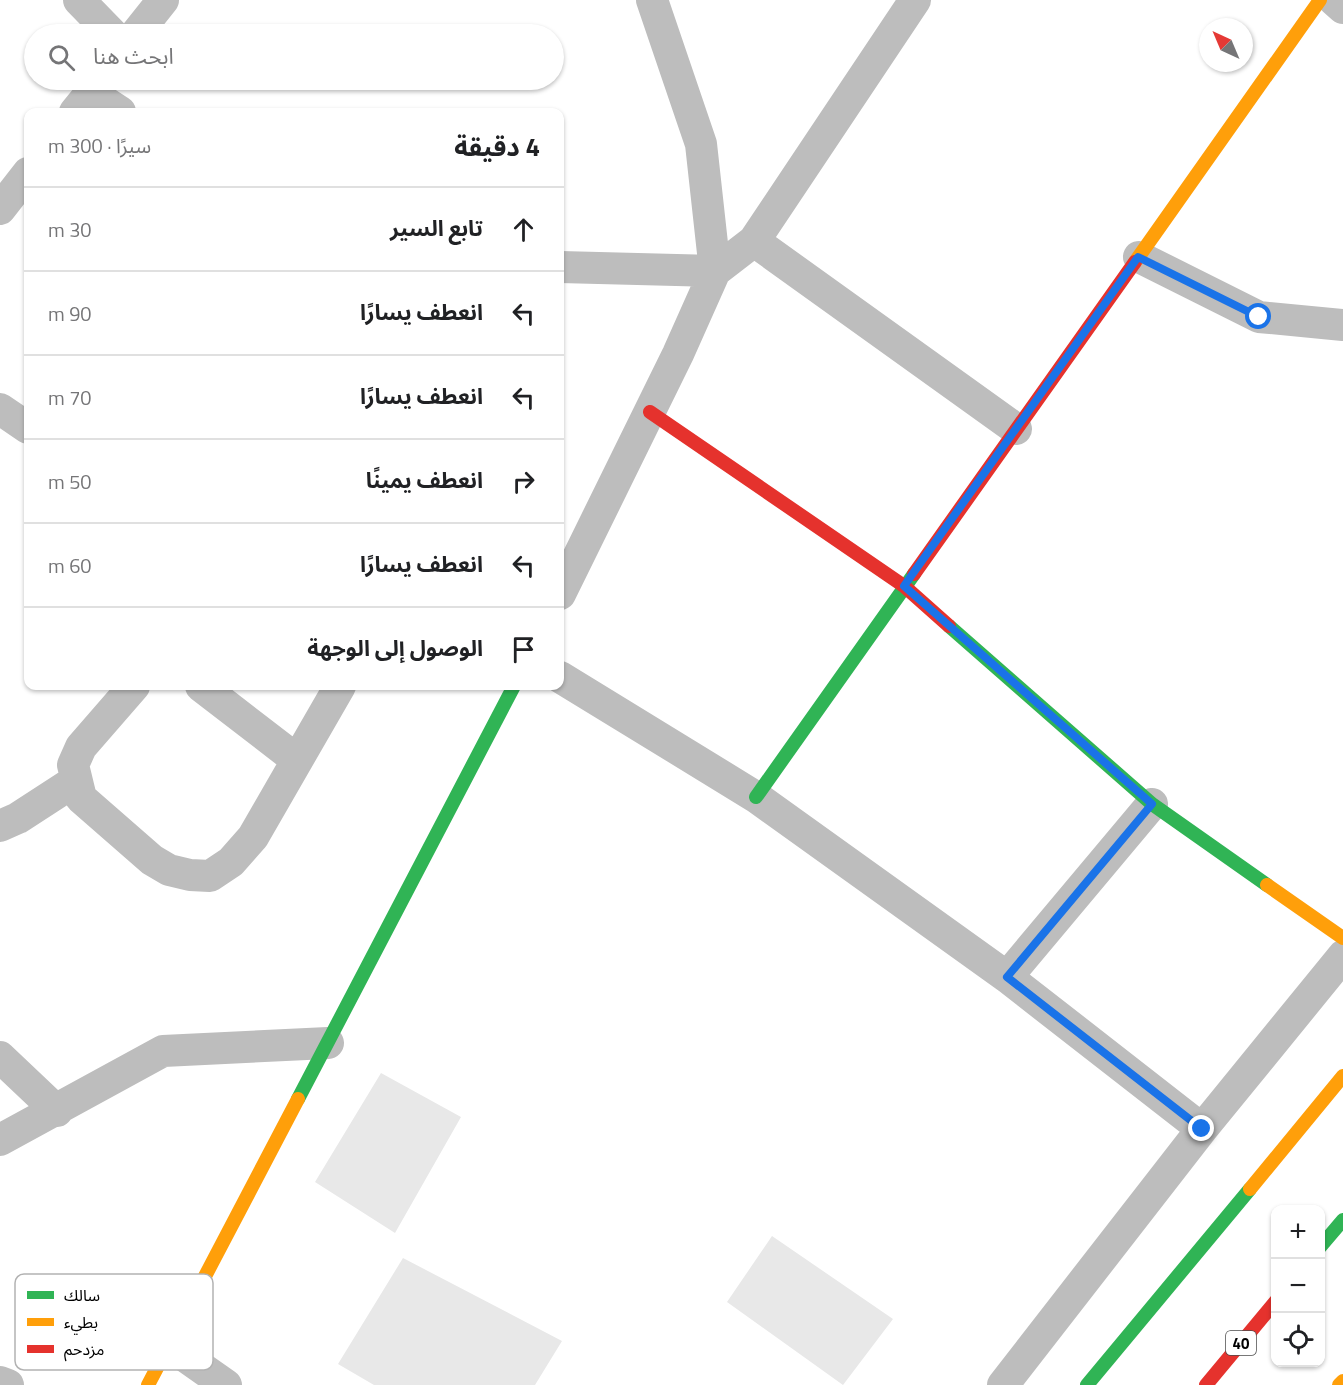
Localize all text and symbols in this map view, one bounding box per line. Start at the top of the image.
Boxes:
north arrow [1199,18,1253,72]
search box [24,24,564,90]
text: ابحث هنا [93,39,174,73]
icon: search [45,41,78,74]
text: 4 دقيقة [454,127,540,166]
text: سيرًا · 300 m [48,130,151,161]
text: تابع السير [390,211,483,245]
icon: ahead [507,213,540,246]
text: 30 m [48,214,92,245]
text: انعطف يسارًا [360,295,483,329]
icon: left [507,297,540,330]
text: 90 m [48,298,92,329]
route start [1245,303,1271,329]
text: انعطف يسارًا [360,379,483,413]
icon: left [507,381,540,414]
text: 70 m [48,382,92,413]
text: انعطف يمينًا [366,463,483,497]
icon: right [507,465,540,498]
text: 50 m [48,466,92,497]
text: انعطف يسارًا [360,547,483,581]
icon: left [507,549,540,582]
text: 60 m [48,550,92,581]
text: الوصول إلى الوجهة [307,631,483,665]
icon: arrive [507,633,540,666]
route end [1188,1115,1214,1141]
map controls [1271,1205,1325,1367]
button: + [1271,1205,1325,1259]
button: − [1271,1259,1325,1313]
legend [15,1274,213,1370]
text: سالك [64,1283,100,1307]
text: بطيء [64,1310,98,1335]
button: locate [1271,1313,1325,1367]
road number: 40 [1226,1331,1256,1355]
text: مزدحم [64,1337,104,1362]

